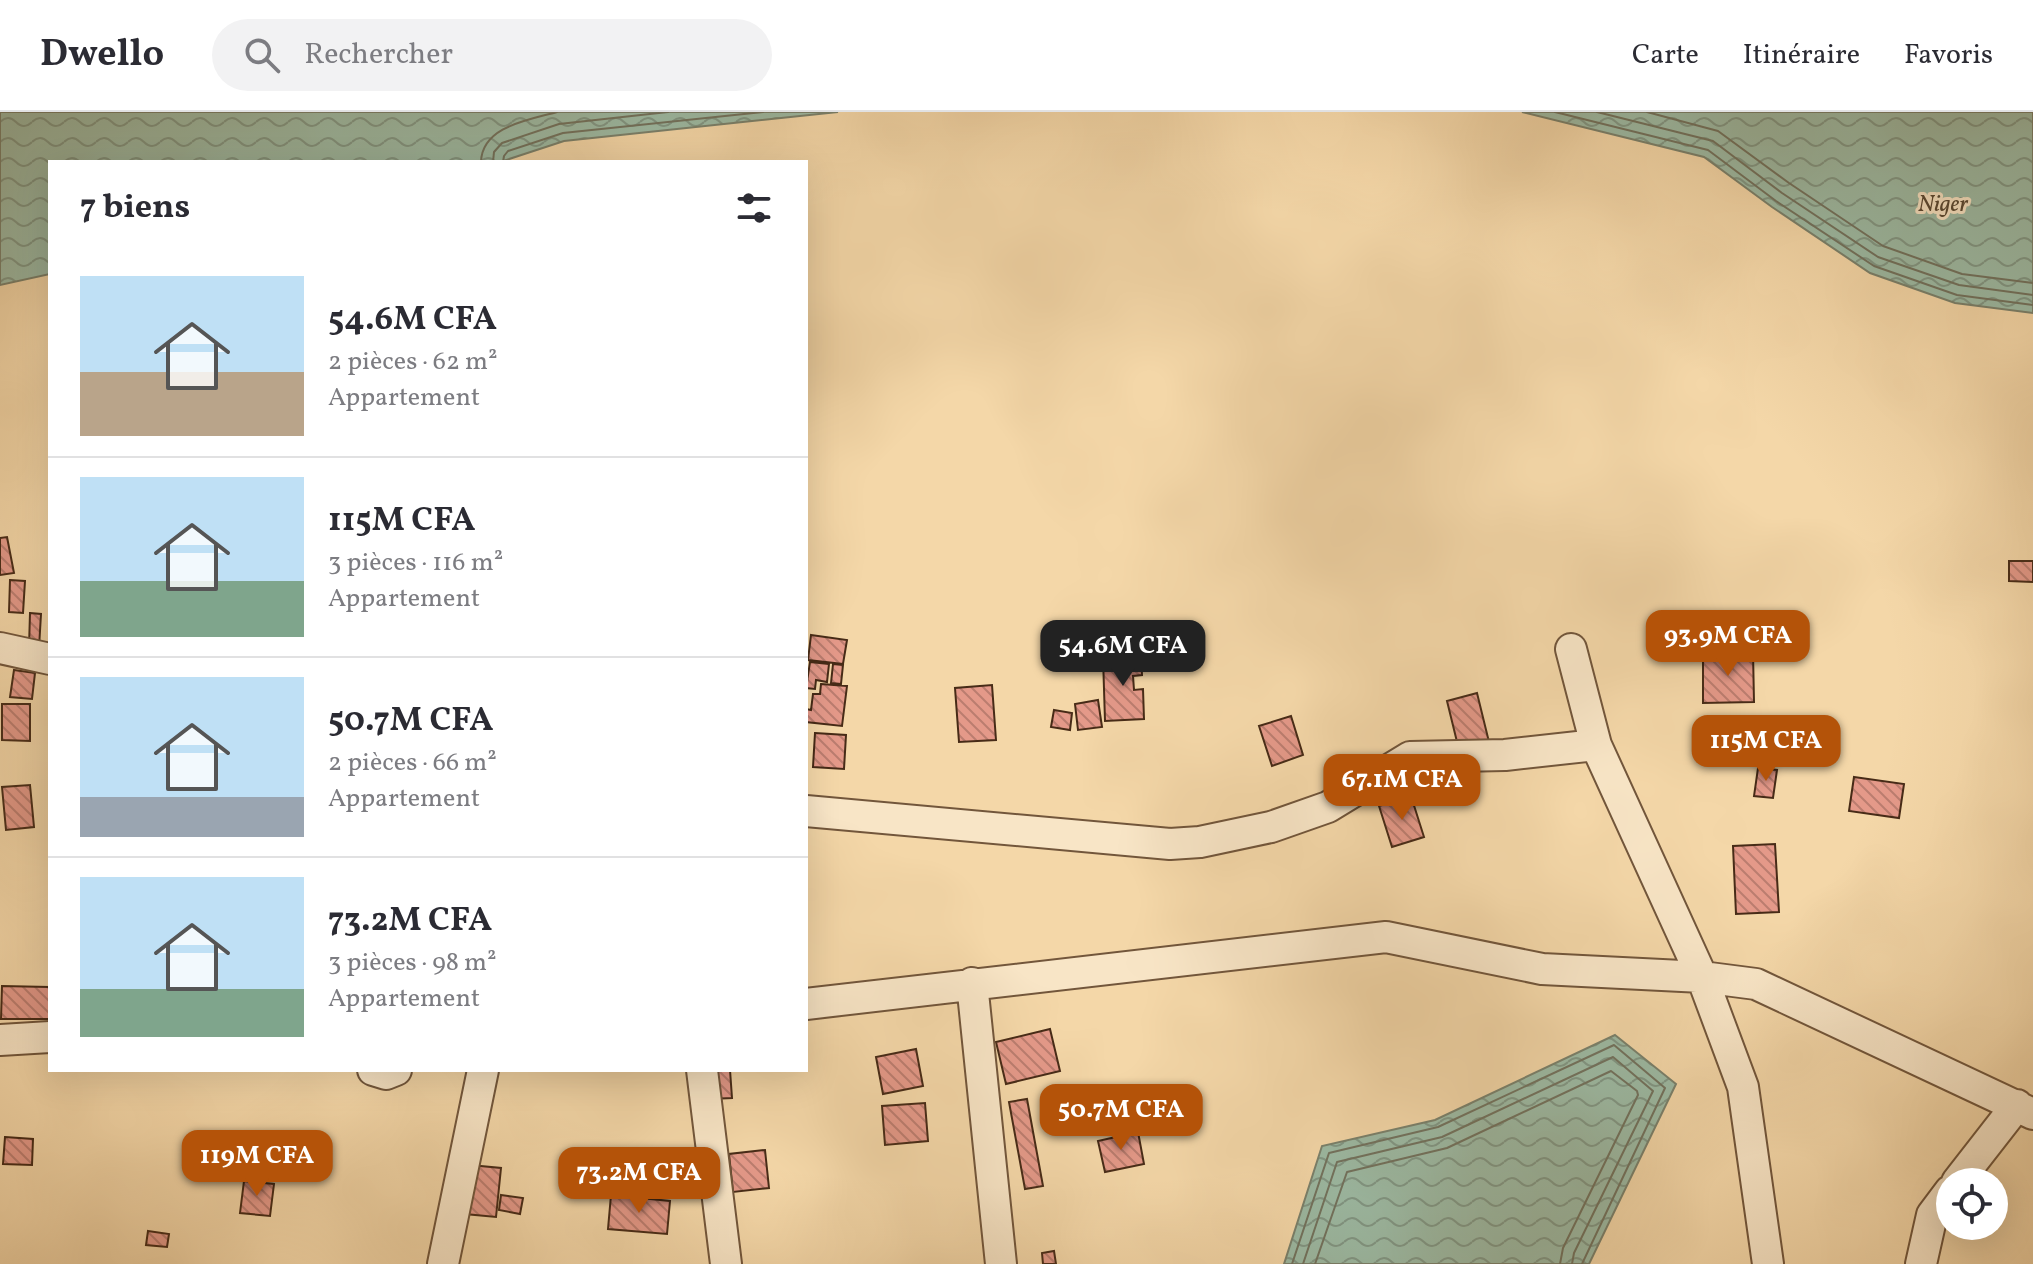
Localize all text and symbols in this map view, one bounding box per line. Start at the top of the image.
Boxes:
search box [212,19,772,91]
text: Dwello [40,29,164,82]
icon: search [240,33,284,77]
text: Rechercher [304,34,453,76]
text: Carte [1632,36,1699,75]
text: Itinéraire [1743,36,1860,75]
text: Favoris [1904,36,1993,75]
text: 7 biens [80,185,190,232]
icon: filters [732,186,776,230]
water label: Niger [1918,188,1969,222]
text: 54.6M CFA [328,297,497,344]
icon: home [144,308,240,404]
text: 2 pièces · 62 m² [328,344,498,380]
text: Appartement [328,380,480,416]
text: 115M CFA [328,498,475,545]
icon: home [144,509,240,605]
text: 3 pièces · 116 m² [328,545,503,581]
text: Appartement [328,581,480,617]
pin: 93.9M CFA [1636,610,1820,678]
text: 93.9M CFA [1664,618,1792,654]
pin: 54.6M CFA [1031,620,1215,688]
text: 54.6M CFA [1058,628,1188,664]
text: 50.7M CFA [328,698,494,745]
icon: home [144,709,240,805]
pin: 115M CFA [1683,715,1849,783]
text: 115M CFA [1710,723,1822,759]
text: 2 pièces · 66 m² [328,745,497,781]
pin: 67.1M CFA [1310,754,1494,822]
text: 67.1M CFA [1341,762,1463,798]
text: Appartement [328,781,480,817]
text: 73.2M CFA [328,898,492,945]
icon: home [144,909,240,1005]
text: 3 pièces · 98 m² [328,945,497,981]
text: Appartement [328,981,480,1017]
pin: 50.7M CFA [1029,1084,1213,1152]
text: 50.7M CFA [1058,1092,1184,1128]
pin: 119M CFA [174,1130,340,1198]
text: 119M CFA [200,1138,314,1174]
pin: 73.2M CFA [547,1147,731,1215]
text: 73.2M CFA [576,1155,702,1191]
map controls [1936,1168,2008,1240]
button: locate [1936,1168,2008,1240]

